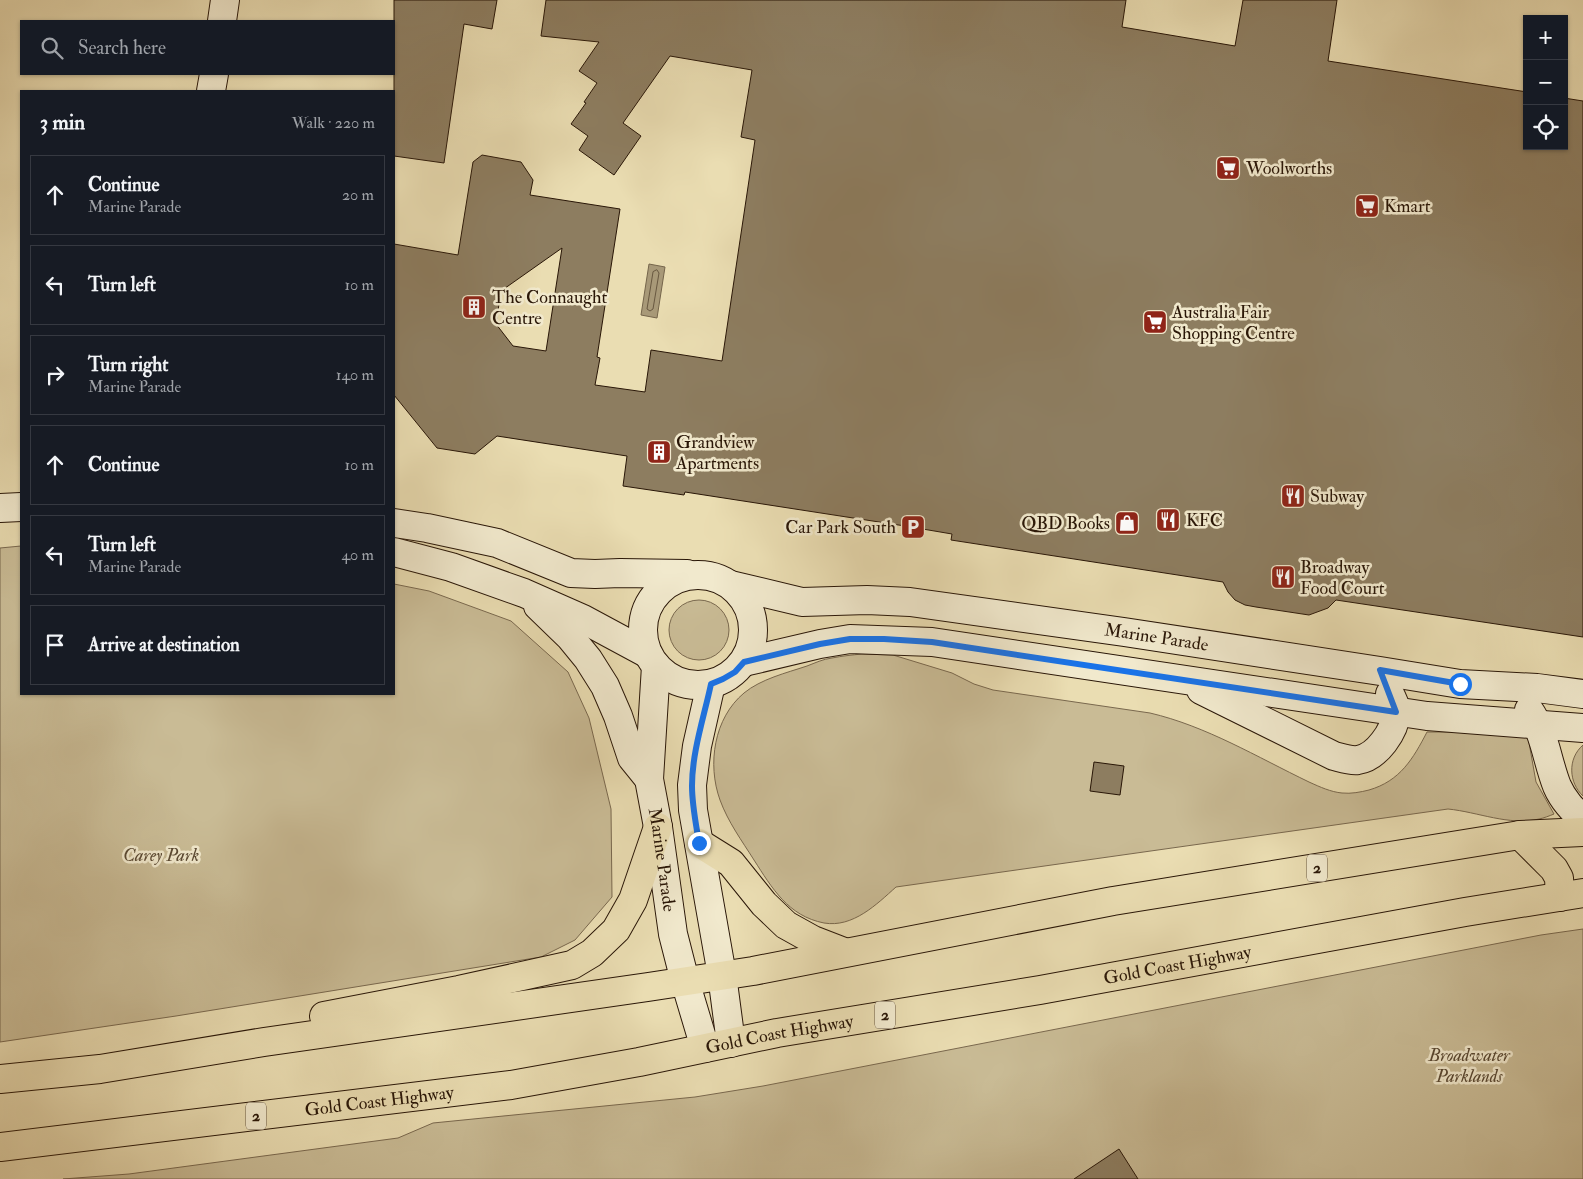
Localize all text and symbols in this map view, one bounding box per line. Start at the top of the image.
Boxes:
map controls [1523,15,1568,150]
button: + [1523,15,1568,60]
search box [20,20,395,75]
icon: search [38,34,66,62]
text: Search here [78,36,166,60]
button: − [1523,60,1568,105]
button: locate [1523,105,1568,150]
text: 3 min [40,109,85,136]
text: Walk · 220 m [292,113,375,133]
supermarket icon: Woolworths [1215,155,1241,181]
place label: Woolworths [1245,157,1332,180]
text: Continue [88,173,159,197]
icon: ahead [41,181,69,209]
text: 20 m [342,185,374,205]
supermarket icon: Kmart [1354,193,1380,219]
place label: Kmart [1384,195,1431,218]
text: Marine Parade [88,197,181,217]
icon: left [41,271,69,299]
text: Turn left [88,273,156,297]
text: 10 m [344,275,374,295]
place label: The Connaught Centre [492,286,607,330]
building icon: The Connaught Centre [461,294,487,320]
place label: Australia Fair Shopping Centre [1171,301,1295,345]
supermarket icon: Australia Fair Shopping Centre [1142,309,1168,335]
text: Turn right [88,353,168,377]
icon: right [41,361,69,389]
text: 140 m [336,365,374,385]
text: Marine Parade [88,377,181,397]
place label: Grandview Apartments [675,431,759,475]
building icon: Grandview Apartments [646,439,672,465]
icon: ahead [41,451,69,479]
text: Continue [88,453,159,477]
text: 10 m [344,455,374,475]
restaurant icon: Subway [1280,483,1306,509]
place label: Subway [1310,485,1365,508]
restaurant icon: KFC [1155,507,1181,533]
place label: KFC [1186,509,1223,532]
shop icon: QBD Books [1114,510,1140,536]
place label: QBD Books [1021,512,1110,535]
parking icon: Car Park South [900,514,926,540]
place label: Car Park South [785,516,897,539]
text: Turn left [88,533,156,557]
icon: left [41,541,69,569]
text: 40 m [341,545,374,565]
place label: Broadway Food Court [1300,556,1385,600]
text: Marine Parade [88,557,181,577]
restaurant icon: Broadway Food Court [1270,564,1296,590]
street label: Marine Parade [1103,618,1210,656]
icon: arrive [41,631,69,659]
text: Arrive at destination [88,633,240,657]
route start [1449,673,1472,696]
street label: Marine Parade [643,806,681,914]
route end [688,832,711,855]
park label: Carey Park [123,844,199,867]
road number: 2 [1307,854,1327,881]
street label: Gold Coast Highway [1102,940,1254,990]
road number: 2 [875,1002,895,1028]
street label: Gold Coast Highway [703,1009,856,1059]
park label: Broadwater Parklands [1427,1044,1511,1088]
street label: Gold Coast Highway [303,1080,456,1121]
road number: 2 [246,1102,266,1130]

